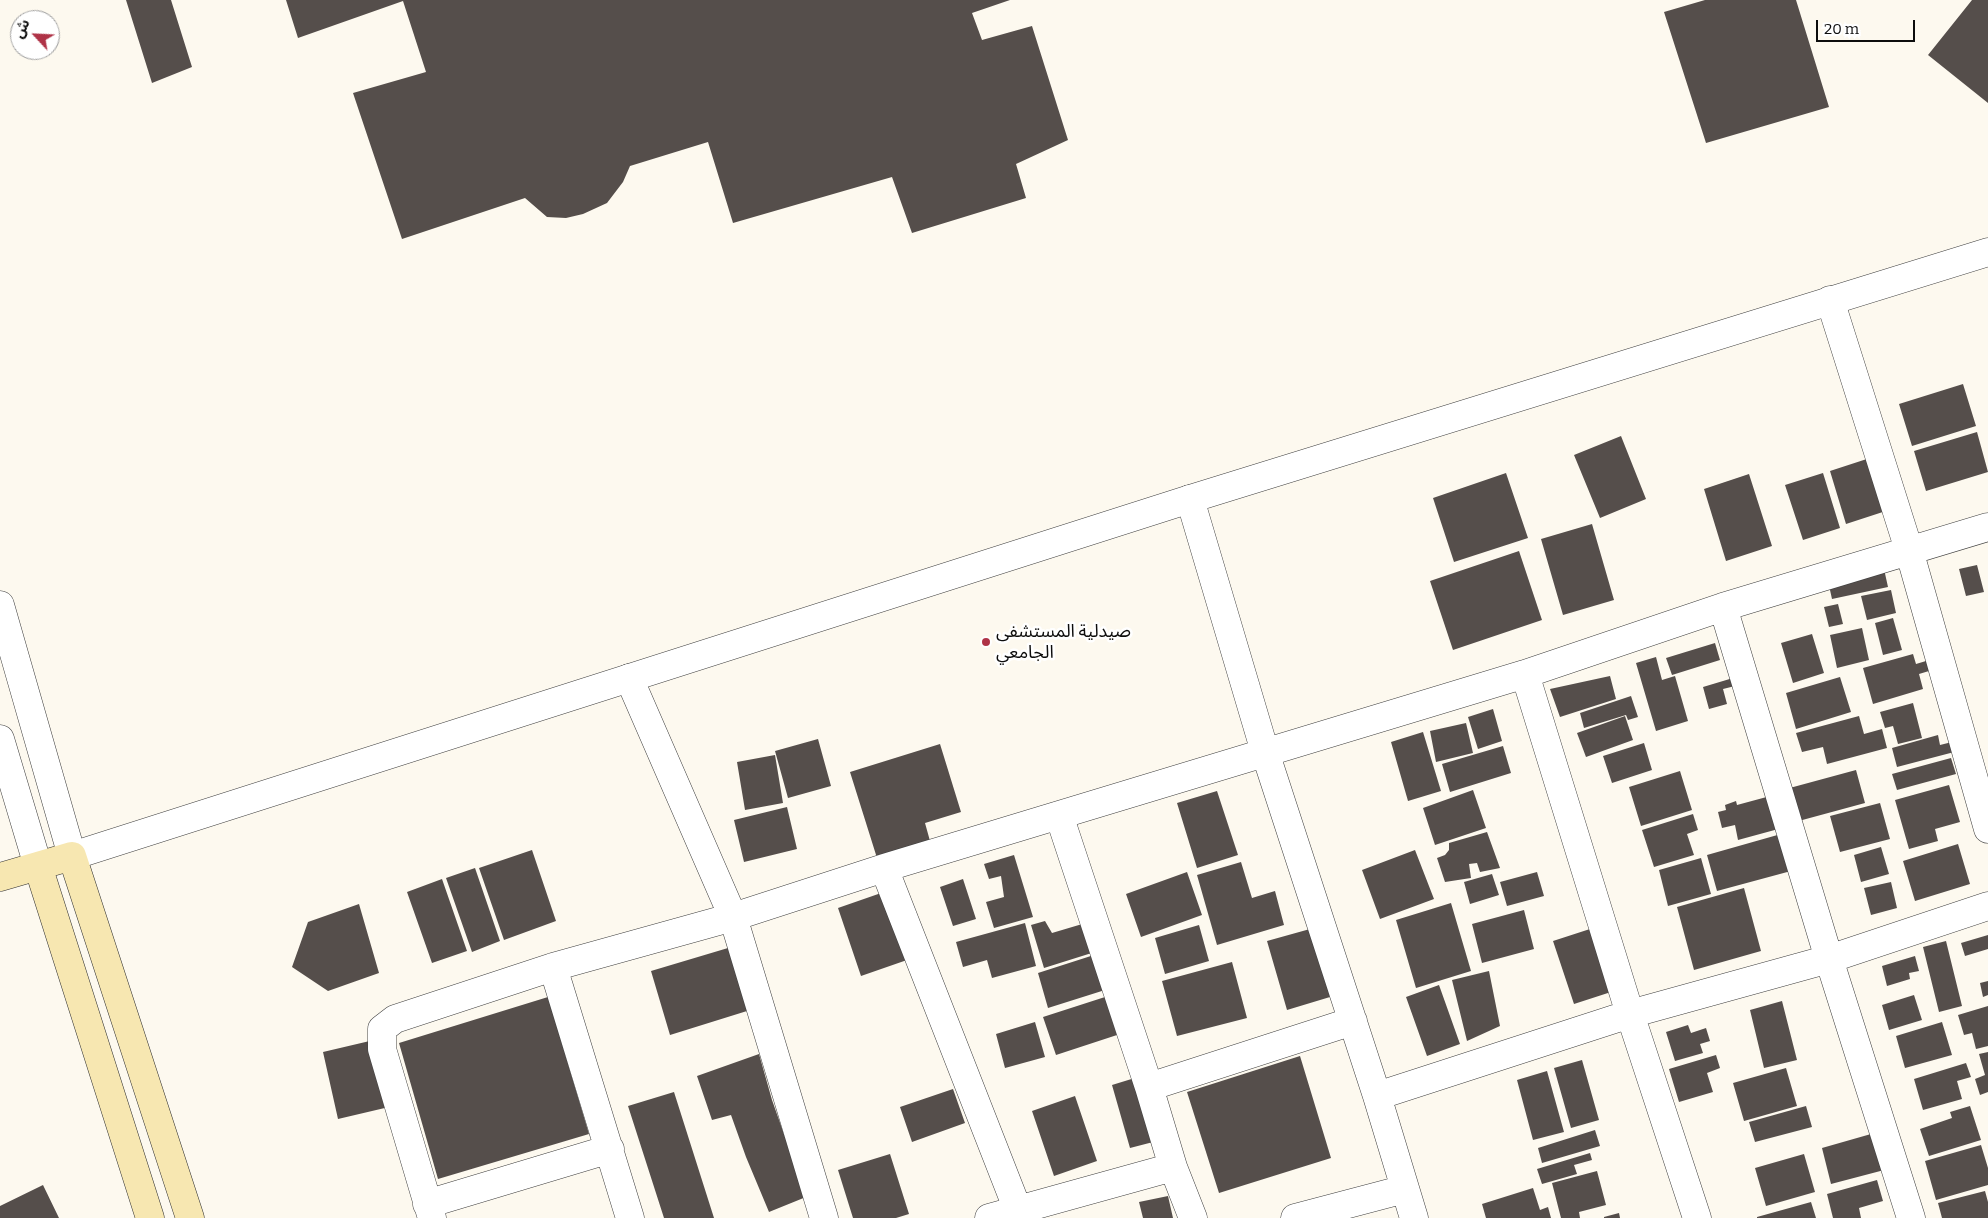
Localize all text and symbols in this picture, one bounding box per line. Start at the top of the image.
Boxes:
north arrow [10,10,60,60]
scale bar [1818,10,1917,42]
text: ش [10,17,34,41]
text: 20 m [1824,20,1859,38]
place label: صيدلية المستشفى الجامعي [996,621,1131,664]
marker: صيدلية المستشفى الجامعي [980,636,992,648]

